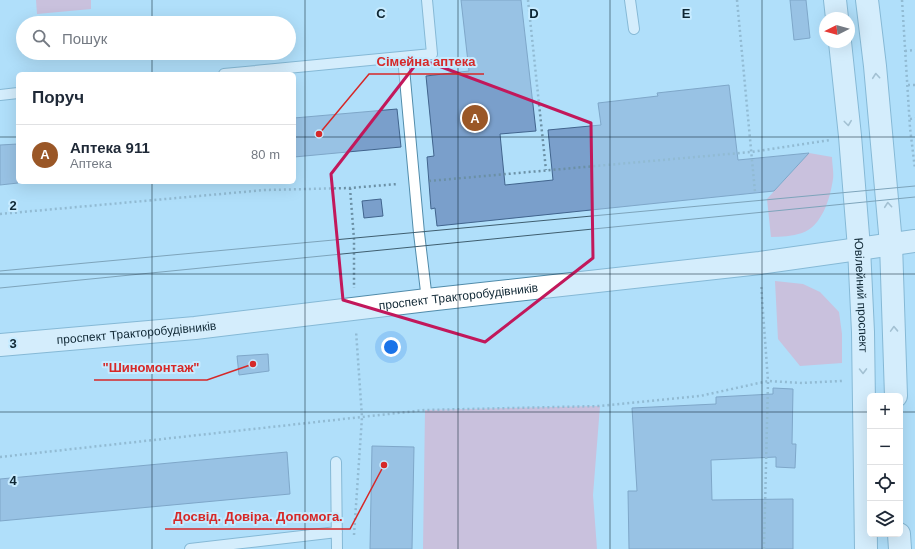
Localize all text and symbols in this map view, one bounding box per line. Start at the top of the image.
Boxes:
text: C [376,6,386,21]
text: D [529,6,539,21]
text: E [682,6,691,21]
north arrow [819,12,855,48]
search box [16,16,296,60]
icon: search [30,27,52,49]
text: Пошук [62,30,107,47]
callout: Сімейна аптека [369,49,484,74]
text: Сімейна аптека [377,54,476,69]
one-way arrow [871,73,880,79]
text: Поруч [32,88,84,107]
pin: A [462,103,488,133]
one-way arrow [843,120,852,126]
text: Аптека 911 [70,139,150,156]
text: A [40,147,50,162]
text: 80 m [251,147,280,162]
text: Аптека [70,156,112,171]
text: 2 [9,198,17,213]
one-way arrow [884,202,893,208]
street label: Ювілейний проспект [851,237,870,353]
street label: проспект Тракторобудівників [378,281,539,313]
street label: проспект Тракторобудівників [56,318,217,347]
one-way arrow [889,326,898,332]
text: 3 [9,336,17,351]
your location [381,337,401,357]
callout: "Шиномонтаж" [94,355,207,380]
text: "Шиномонтаж" [102,360,200,375]
one-way arrow [859,368,868,374]
map controls [867,393,903,537]
button: + [867,393,903,429]
button: − [867,429,903,465]
button: locate [867,465,903,501]
text: 4 [9,473,17,488]
button: layers [867,501,903,537]
callout: Досвід. Довіра. Допомога. [165,504,350,529]
text: Досвід. Довіра. Допомога. [173,509,343,524]

